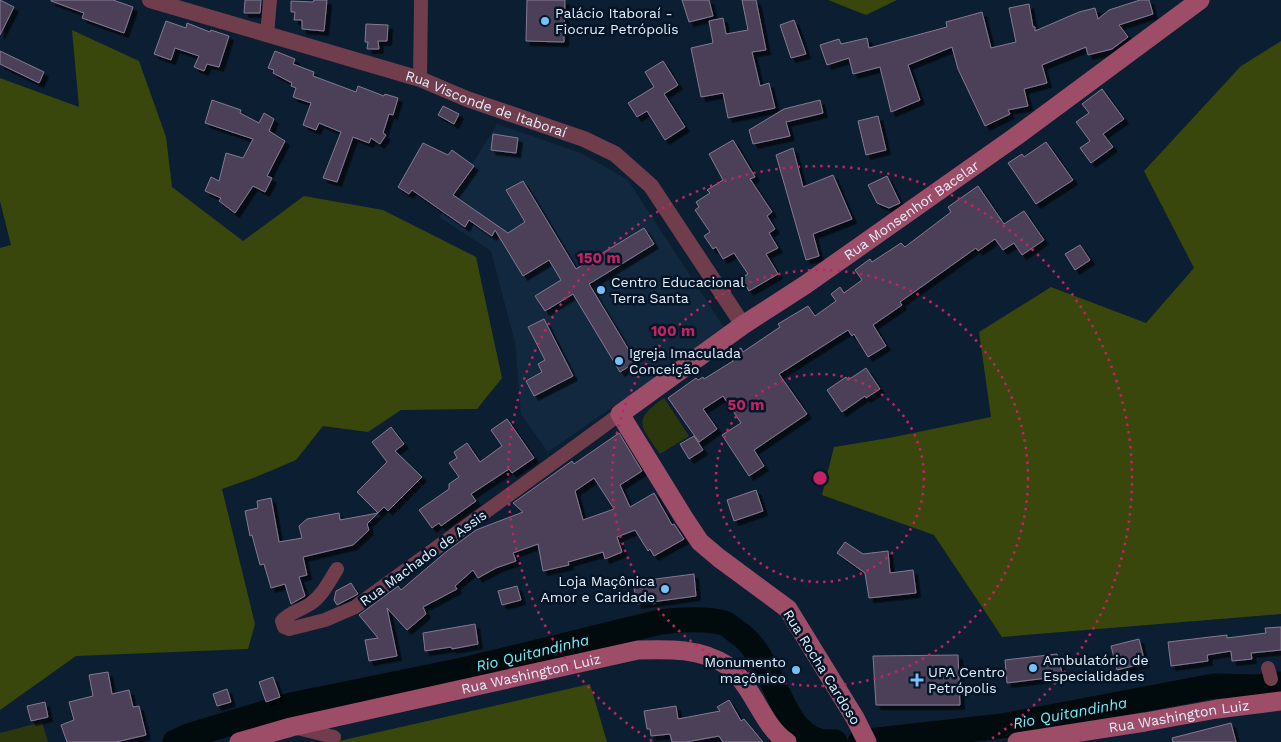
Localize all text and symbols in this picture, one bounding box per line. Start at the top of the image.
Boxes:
place label: Palácio Itaboraí - Fiocruz Petrópolis [555,5,679,37]
marker: Palácio Itaboraí - Fiocruz Petrópolis [539,15,551,27]
street label: Rua Visconde de Itaboraí [404,67,569,141]
street label: Rua Monsenhor Bacelar [841,157,982,263]
text: 150 m [577,249,621,267]
place label: Centro Educacional Terra Santa [611,274,745,306]
marker: Centro Educacional Terra Santa [595,284,607,296]
text: 100 m [651,322,695,340]
place label: Igreja Imaculada Conceição [629,345,741,377]
marker: Igreja Imaculada Conceição [613,355,625,367]
text: 50 m [728,396,764,414]
centre of rings [811,469,829,487]
street label: Rua Machado de Assis [357,507,489,609]
place label: Loja Maçônica Amor e Caridade [540,573,655,605]
marker: Loja Maçônica Amor e Caridade [659,583,671,595]
street label: Rua Rocha Cardoso [780,607,864,727]
water label: Rio Quitandinha [474,631,591,676]
street label: Rua Washington Luiz [460,650,602,697]
place label: Ambulatório de Especialidades [1043,652,1149,684]
place label: Monumento maçônico [704,654,786,686]
marker: Ambulatório de Especialidades [1027,662,1039,674]
marker: Monumento maçônico [790,664,802,676]
place label: UPA Centro Petrópolis [928,664,1005,696]
marker: UPA Centro Petrópolis [910,673,924,687]
water label: Rio Quitandinha [1011,694,1129,733]
street label: Rua Washington Luiz [1107,697,1250,736]

